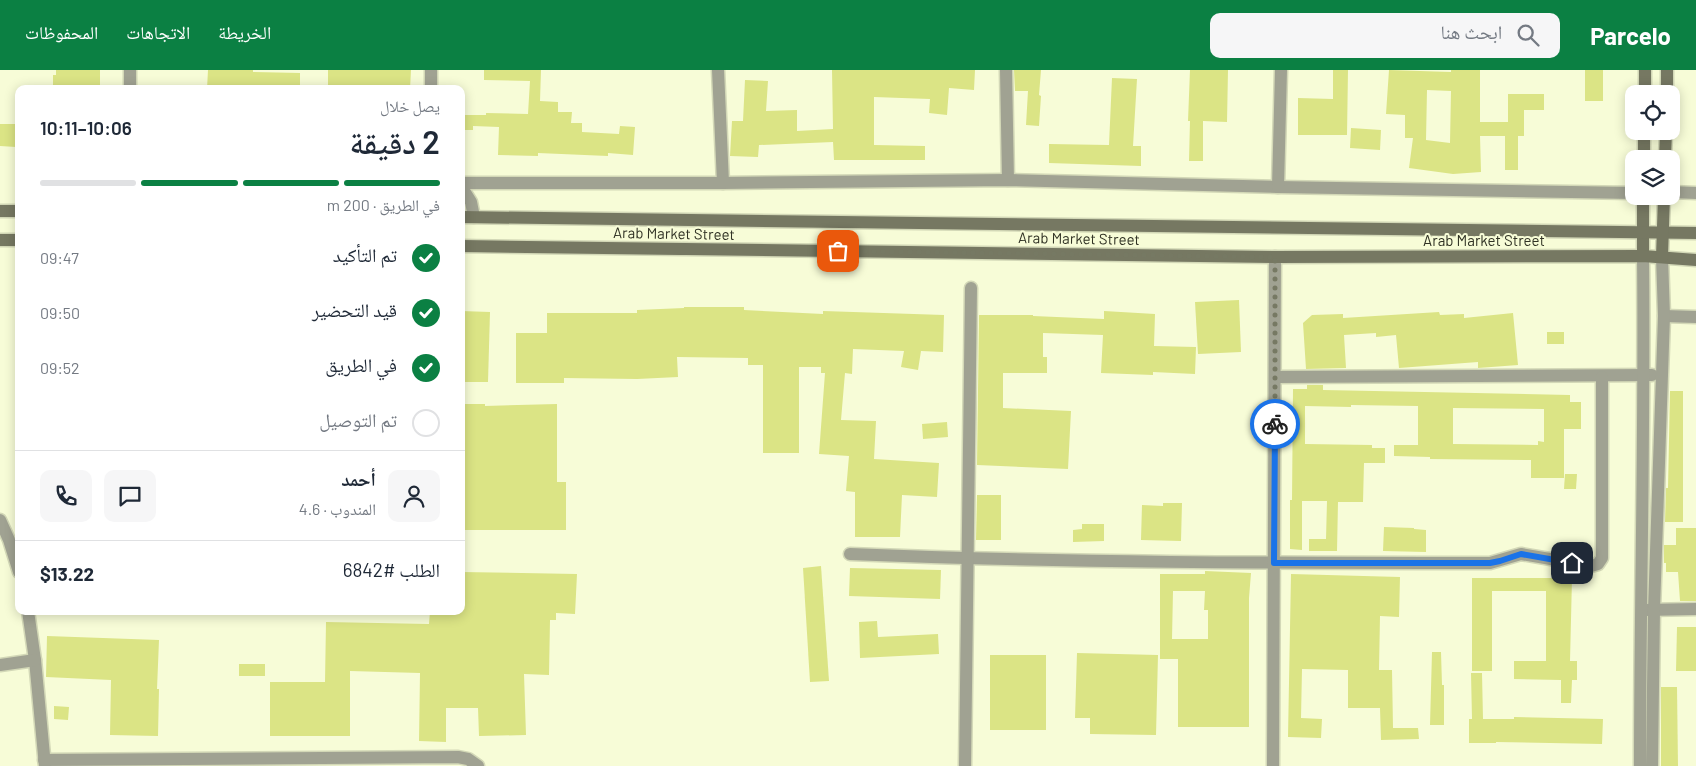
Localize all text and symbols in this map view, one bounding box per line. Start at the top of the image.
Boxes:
search box [1210,13,1560,58]
text: ابحث هنا [1440,20,1502,43]
text: المحفوظات [25,21,98,43]
text: الاتجاهات [126,21,190,43]
text: الخريطة [218,21,271,43]
icon: search [1514,21,1542,49]
text: Parcelo [1590,21,1671,50]
map controls [1625,85,1680,205]
button: locate [1625,85,1680,140]
text: يصل خلال [380,96,440,115]
text: 10:06–10:11 [40,116,132,139]
text: 2 دقيقة [349,122,440,160]
button: layers [1625,150,1680,205]
text: في الطريق · 200 m [327,195,440,214]
street label: Arab Market Street [613,223,735,243]
street label: Arab Market Street [1018,228,1140,248]
pin [817,230,859,272]
street label: Arab Market Street [1423,231,1545,249]
icon: bag [824,237,852,265]
text: تم التأكيد [333,243,397,266]
icon: check [412,244,440,272]
text: 09:47 [40,248,79,267]
text: قيد التحضير [312,298,397,321]
icon: check [412,299,440,327]
text: 09:50 [40,303,80,322]
text: في الطريق [325,353,397,376]
icon: check [412,354,440,382]
text: 09:52 [40,358,80,377]
courier [1250,399,1300,449]
text: تم التوصيل [319,408,397,431]
icon: bike [1261,410,1289,438]
text: أحمد [341,467,376,490]
button: phone [40,470,92,522]
button: chat [104,470,156,522]
button: person [388,470,440,522]
text: المندوب · 4.6 [299,499,376,518]
pin [1551,542,1593,584]
icon: home [1558,549,1586,577]
text: الطلب #6842 [343,558,440,581]
text: $13.22 [40,562,94,585]

